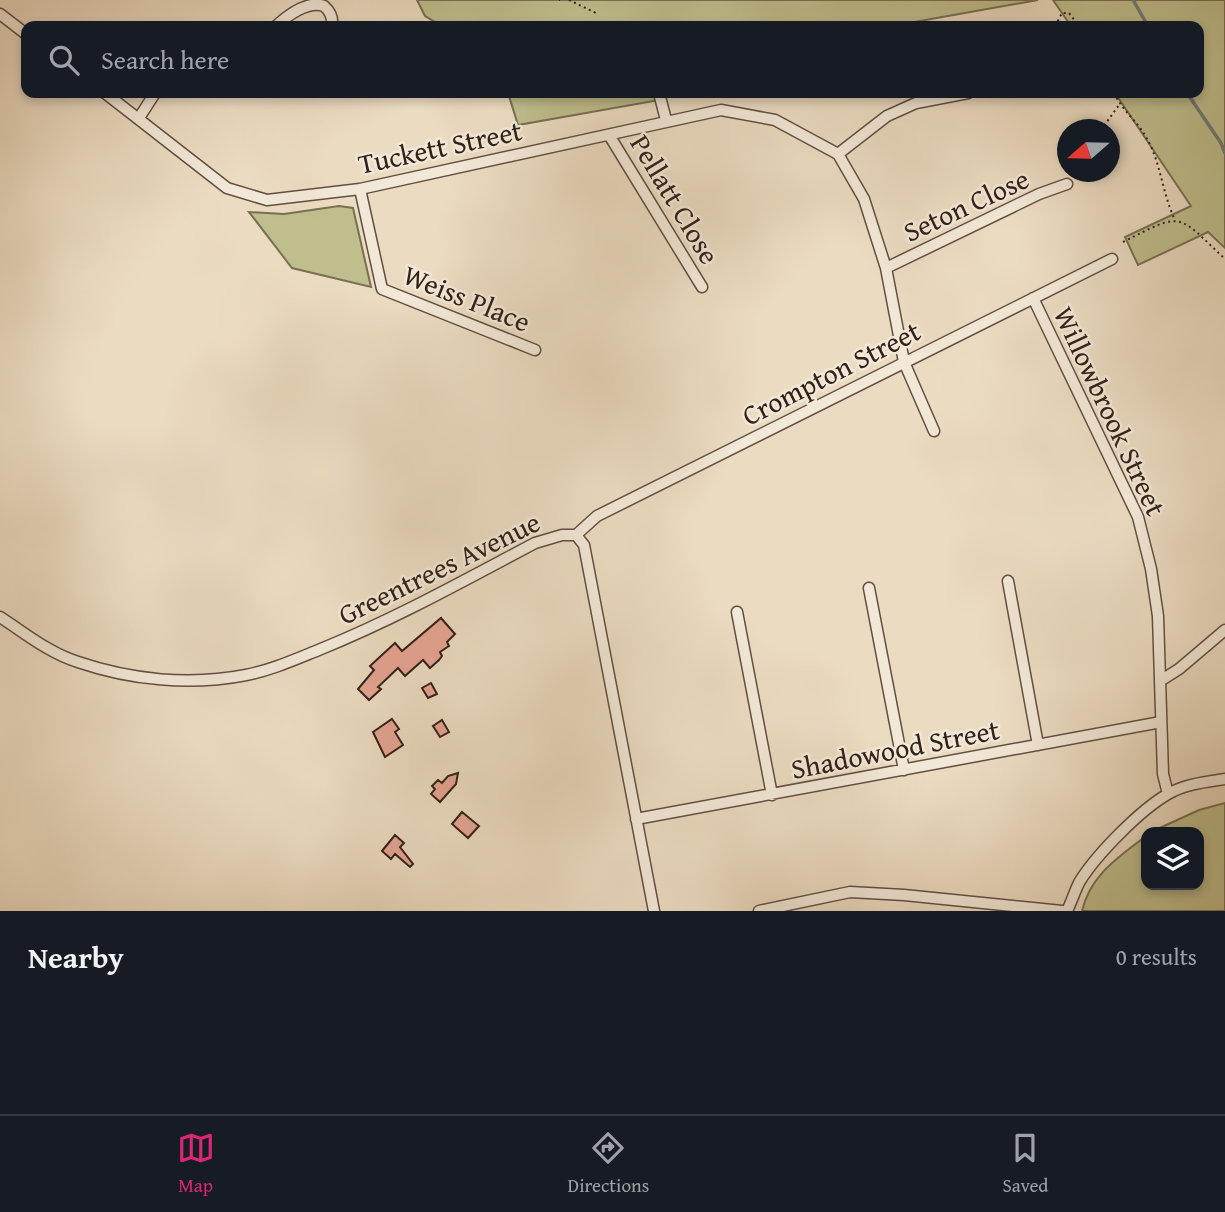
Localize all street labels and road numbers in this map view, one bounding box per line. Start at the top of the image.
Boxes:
street label: Tuckett Street [354,109,526,184]
street label: Pellatt Close [621,126,730,271]
street label: Seton Close [896,158,1035,252]
street label: Weiss Place [397,253,537,342]
street label: Willowbrook Street [1044,299,1177,522]
street label: Crompton Street [734,310,927,435]
street label: Greentrees Avenue [331,501,547,634]
street label: Shadowood Street [787,708,1003,789]

